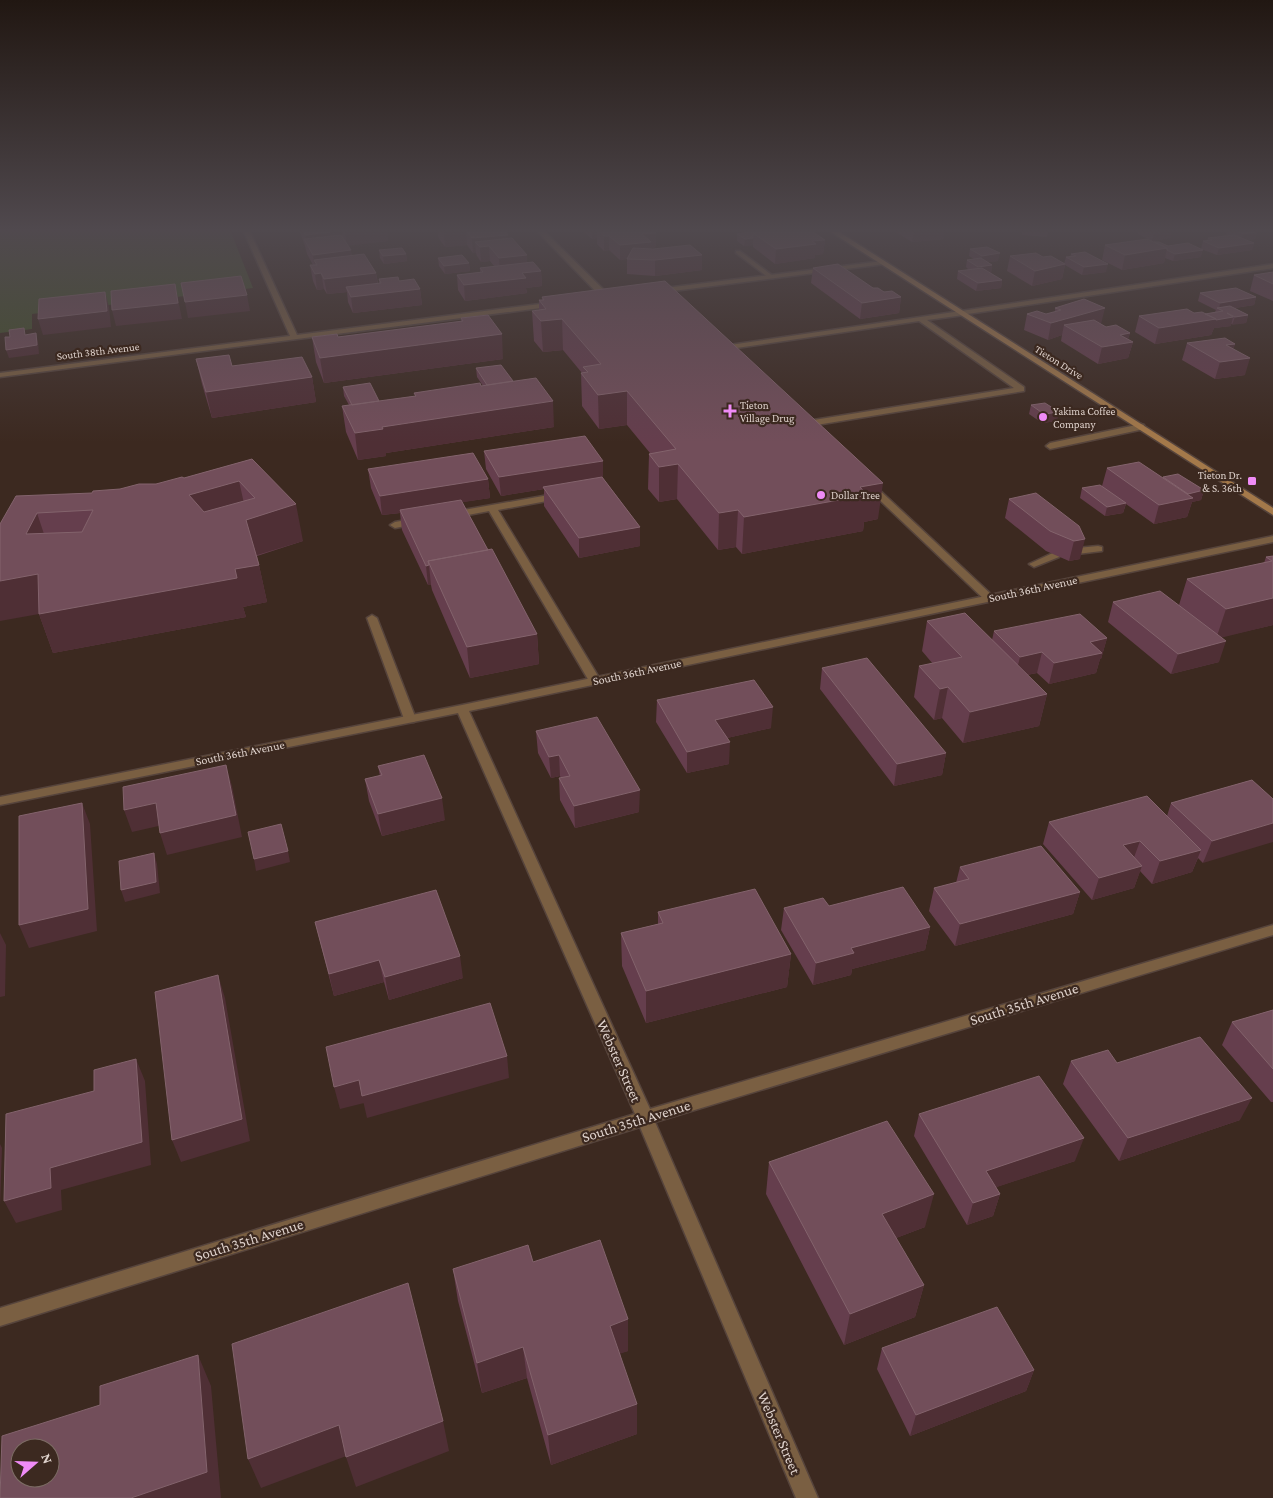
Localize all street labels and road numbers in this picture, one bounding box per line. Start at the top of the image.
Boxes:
street label: South 38th Avenue [56,340,140,362]
street label: Tieton Drive [1033,342,1085,382]
street label: South 36th Avenue [987,573,1079,605]
street label: South 36th Avenue [591,656,683,688]
street label: South 36th Avenue [194,738,286,768]
street label: South 35th Avenue [968,980,1080,1028]
street label: Webster Street [594,1018,645,1105]
street label: South 35th Avenue [580,1097,692,1145]
street label: South 35th Avenue [193,1216,305,1264]
street label: Webster Street [754,1389,804,1478]

